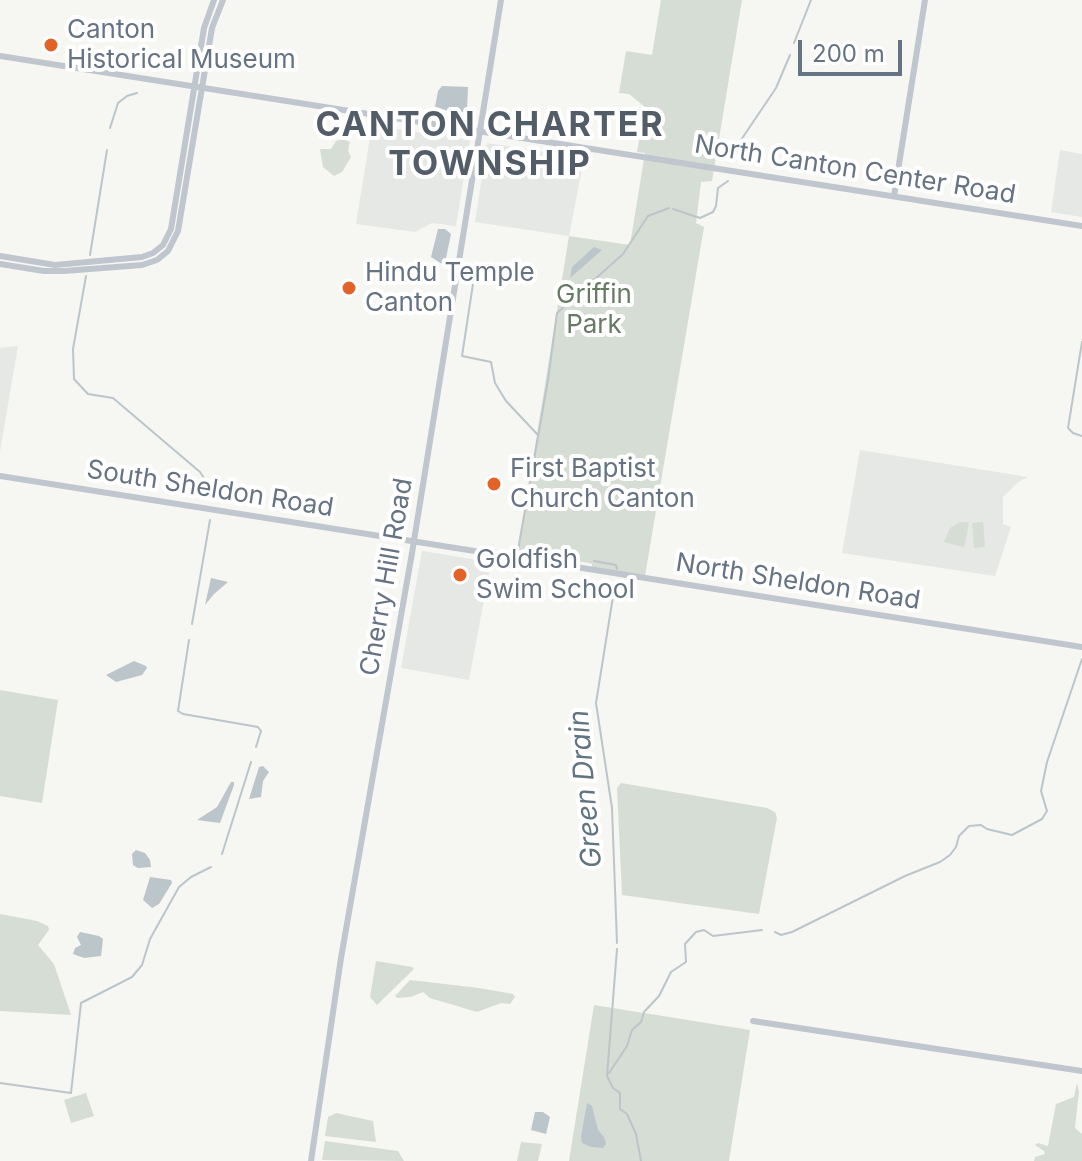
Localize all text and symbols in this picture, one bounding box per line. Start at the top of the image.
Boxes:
place label: Canton Historical Museum [67,14,296,76]
scale bar [802,24,906,74]
marker: Canton Historical Museum [42,36,60,54]
text: 200 m [812,39,885,68]
district label: CANTON CHARTER TOWNSHIP [315,106,665,186]
street label: North Canton Center Road [692,129,1018,211]
place label: Hindu Temple Canton [365,257,535,318]
marker: Hindu Temple Canton [340,279,358,297]
park label: Griffin Park [556,279,632,340]
place label: First Baptist Church Canton [510,453,695,514]
street label: South Sheldon Road [84,454,336,524]
marker: First Baptist Church Canton [485,475,503,493]
street label: Cherry Hill Road [354,476,420,678]
place label: Goldfish Swim School [476,544,635,606]
street label: North Sheldon Road [674,547,922,617]
marker: Goldfish Swim School [451,566,469,584]
water label: Green Drain [562,709,610,869]

